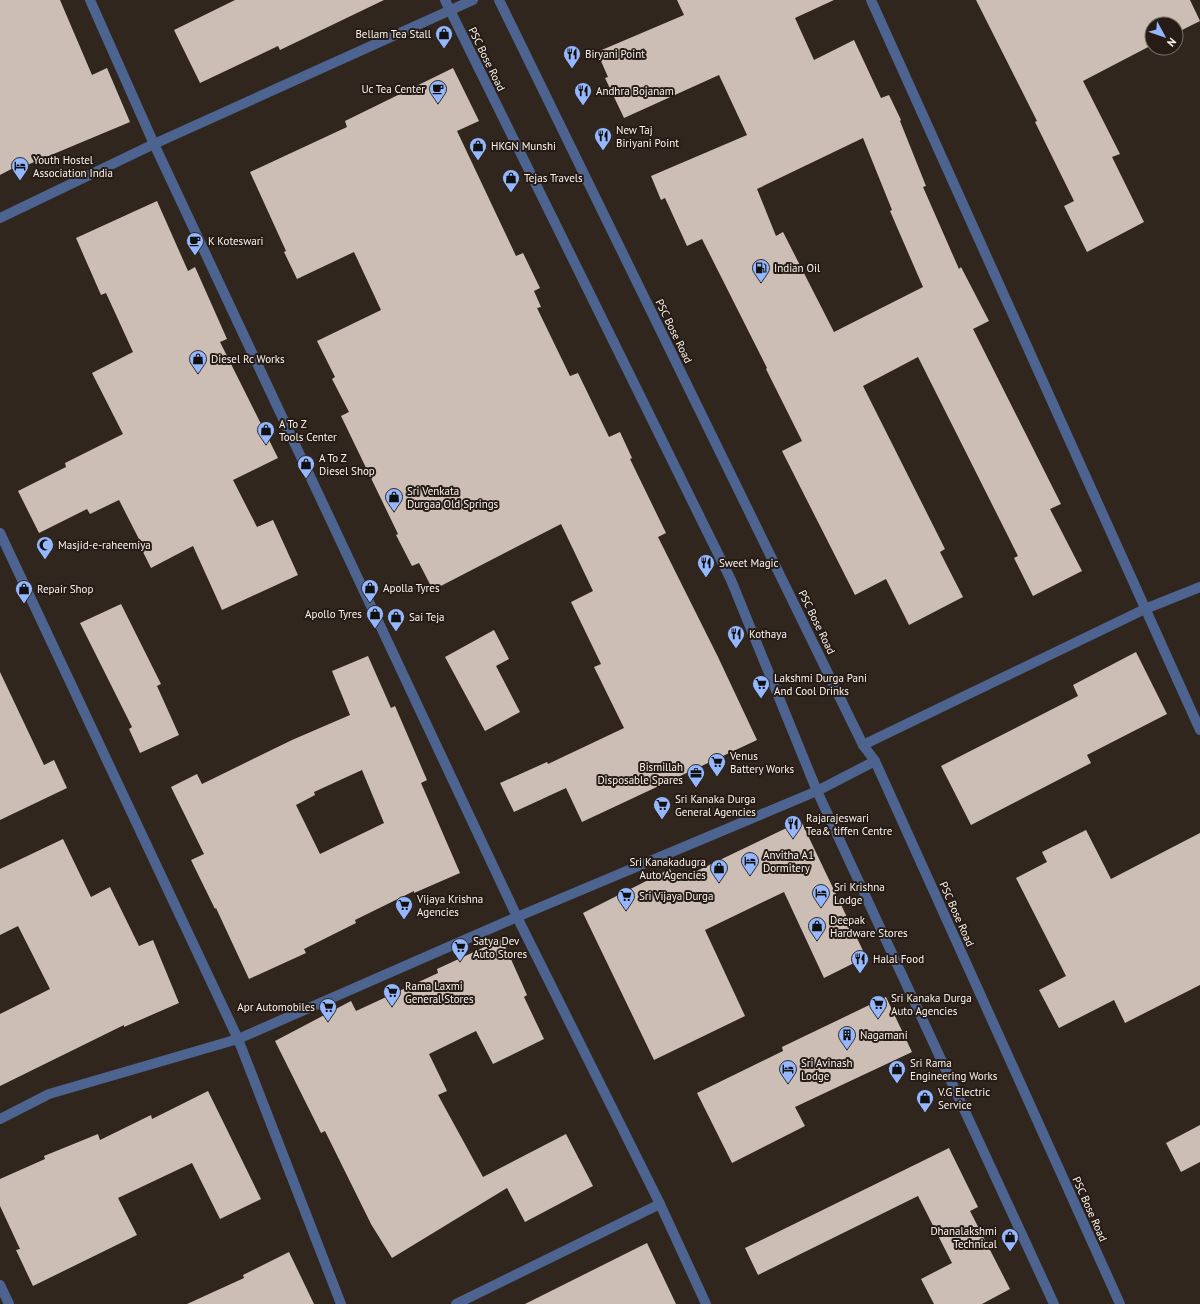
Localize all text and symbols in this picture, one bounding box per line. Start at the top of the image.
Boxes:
north arrow [1144,16,1184,56]
shop icon: Bellam Tea Stall [434,24,454,49]
street label: PSC Bose Road [465,25,509,93]
place label: Bellam Tea Stall [355,27,432,41]
text: N [1164,35,1179,50]
restaurant icon: Biryani Point [562,44,582,69]
place label: Biryani Point [585,47,645,61]
cafe icon: Uc Tea Center [428,79,448,104]
restaurant icon: Andhra Bojanam [573,81,593,106]
place label: Uc Tea Center [361,82,425,96]
place label: Andhra Bojanam [596,84,674,98]
place label: New Taj Biriyani Point [616,123,679,150]
restaurant icon: New Taj Biriyani Point [593,126,613,151]
shop icon: HKGN Munshi [468,136,488,161]
place label: HKGN Munshi [491,139,556,153]
place label: Youth Hostel Association India [33,153,113,180]
hotel icon: Youth Hostel Association India [10,156,30,181]
shop icon: Tejas Travels [501,168,521,193]
place label: Tejas Travels [524,171,583,185]
cafe icon: K Koteswari [185,231,205,256]
place label: K Koteswari [208,234,264,248]
fuel station icon: Indian Oil [751,258,771,283]
place label: Indian Oil [774,261,821,275]
street label: PSC Bose Road [652,297,696,365]
shop icon: Diesel Rc Works [188,349,208,374]
place label: Diesel Rc Works [211,352,285,366]
place label: A To Z Tools Center [279,417,337,444]
shop icon: A To Z Tools Center [256,420,276,445]
place label: A To Z Diesel Shop [319,451,375,478]
shop icon: A To Z Diesel Shop [296,454,316,479]
place label: Sri Venkata Durgaa Old Springs [407,484,499,511]
shop icon: Sri Venkata Durgaa Old Springs [384,487,404,512]
mosque icon: Masjid-e-raheemiya [35,535,55,560]
place label: Masjid-e-raheemiya [58,538,151,552]
restaurant icon: Sweet Magic [696,553,716,578]
place label: Sweet Magic [719,556,779,570]
shop icon: Apolla Tyres [360,578,380,603]
shop icon: Repair Shop [14,579,34,604]
place label: Apolla Tyres [383,581,440,595]
place label: Repair Shop [37,582,93,596]
street label: PSC Bose Road [795,588,839,656]
shop icon: Apollo Tyres [365,604,385,629]
place label: Apollo Tyres [305,607,362,621]
shop icon: Sai Teja [386,607,406,632]
place label: Sai Teja [409,610,445,624]
restaurant icon: Kothaya [726,624,746,649]
place label: Kothaya [749,627,787,641]
place label: Lakshmi Durga Pani And Cool Drinks [774,671,867,698]
supermarket icon: Lakshmi Durga Pani And Cool Drinks [751,674,771,699]
place label: Venus Battery Works [729,749,795,776]
supermarket icon: Venus Battery Works [707,752,727,777]
place label: Bismillah Disposable Spares [597,760,683,787]
office icon: Bismillah Disposable Spares [686,763,706,788]
place label: Sri Kanaka Durga General Agencies [675,792,756,819]
supermarket icon: Sri Kanaka Durga General Agencies [652,795,672,820]
place label: Rajarajeswari Tea& tiffen Centre [806,811,893,838]
restaurant icon: Rajarajeswari Tea& tiffen Centre [783,814,803,839]
place label: Anvitha A1 Dormitery [763,848,814,875]
hotel icon: Anvitha A1 Dormitery [740,851,760,876]
place label: Sri Kanakadugra Auto Agencies [630,855,706,882]
shop icon: Sri Kanakadugra Auto Agencies [709,858,729,883]
street label: PSC Bose Road [936,879,978,949]
place label: Sri Krishna Lodge [834,880,885,907]
hotel icon: Sri Krishna Lodge [811,883,831,908]
supermarket icon: Sri Vijaya Durga [616,886,636,911]
place label: Sri Vijaya Durga [639,889,713,903]
place label: Vijaya Krishna Agencies [416,892,483,919]
supermarket icon: Vijaya Krishna Agencies [394,895,414,920]
place label: Deepak Hardware Stores [830,913,908,940]
shop icon: Deepak Hardware Stores [807,916,827,941]
place label: Satya Dev Auto Stores [473,934,527,961]
supermarket icon: Satya Dev Auto Stores [450,937,470,962]
restaurant icon: Halal Food [850,949,870,974]
place label: Halal Food [873,952,924,966]
place label: Rama Laxmi General Stores [405,979,474,1006]
supermarket icon: Rama Laxmi General Stores [382,982,402,1007]
place label: Sri Kanaka Durga Auto Agencies [891,991,972,1018]
supermarket icon: Sri Kanaka Durga Auto Agencies [868,994,888,1019]
supermarket icon: Apr Automobiles [318,997,338,1022]
place label: Apr Automobiles [237,1000,315,1014]
building icon: Nagamani [837,1025,857,1050]
place label: Nagamani [860,1028,908,1042]
place label: Sri Avinash Lodge [801,1056,853,1083]
place label: Sri Rama Engineering Works [910,1056,998,1083]
hotel icon: Sri Avinash Lodge [778,1059,798,1084]
shop icon: Sri Rama Engineering Works [887,1059,907,1084]
place label: V.G Electric Service [937,1085,990,1112]
shop icon: V.G Electric Service [915,1088,935,1113]
street label: PSC Bose Road [1069,1174,1111,1244]
place label: Dhanalakshmi Technical [930,1224,998,1251]
shop icon: Dhanalakshmi Technical [1000,1227,1020,1252]

